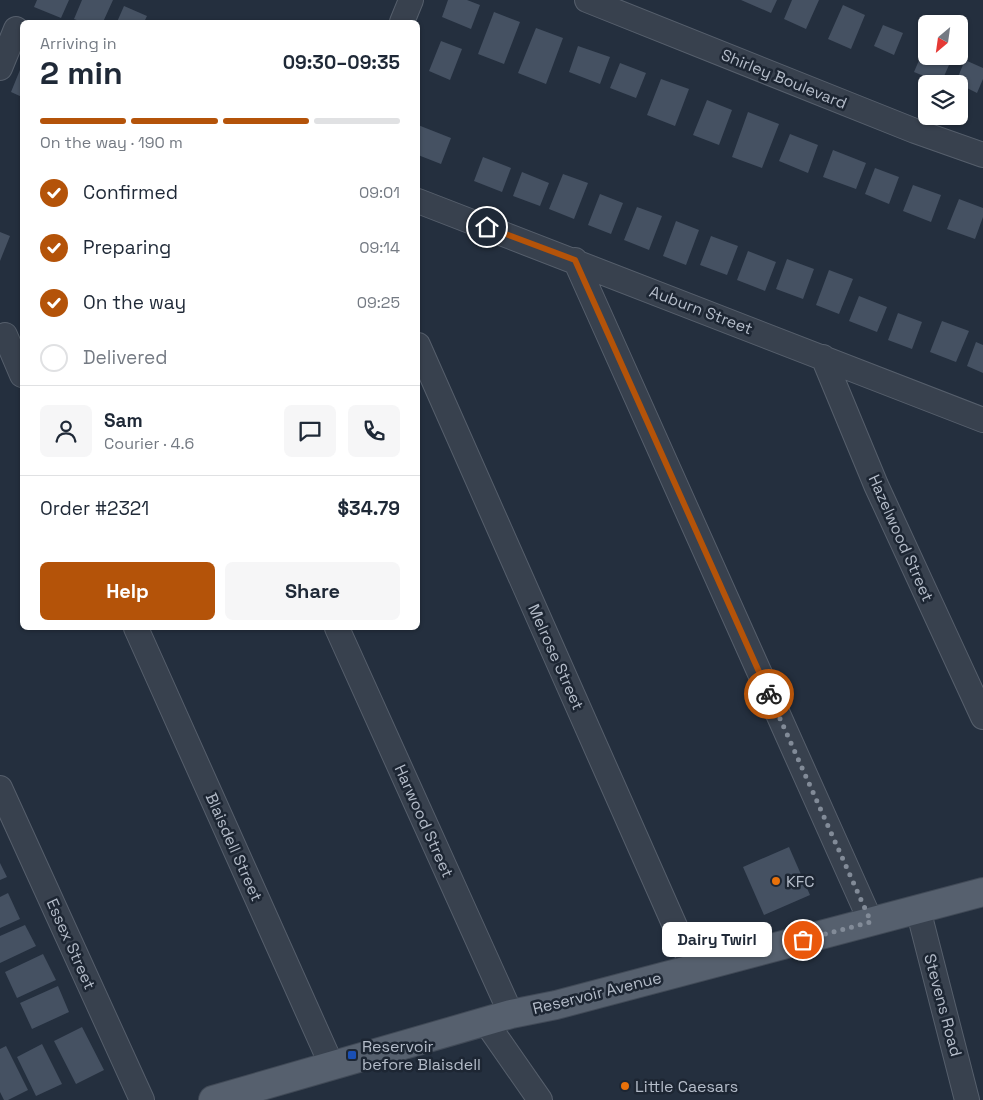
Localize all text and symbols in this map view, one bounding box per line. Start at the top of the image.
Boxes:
north arrow [918,15,968,65]
map controls [918,15,968,125]
text: Arriving in [40,33,117,54]
street label: Shirley Boulevard [718,44,850,114]
text: 09:30–09:35 [283,50,400,75]
text: 2 min [40,53,123,93]
button: layers [918,75,968,125]
text: On the way · 190 m [40,132,183,153]
icon: check [40,179,68,207]
text: Confirmed [83,180,178,205]
text: 09:01 [359,182,400,203]
pin [466,206,508,248]
icon: home [473,213,501,241]
icon: check [40,234,68,262]
text: Preparing [83,235,171,260]
text: 09:14 [359,237,400,258]
street label: Auburn Street [646,281,756,339]
icon: check [40,289,68,317]
text: On the way [83,290,186,315]
text: 09:25 [357,292,400,313]
text: Delivered [83,345,168,370]
button: person [40,405,92,457]
button: chat [284,405,336,457]
button: phone [348,405,400,457]
text: Sam [104,408,143,433]
text: Courier · 4.6 [104,433,194,454]
street label: Hazelwood Street [864,471,938,605]
text: Order #2321 [40,496,149,521]
text: $34.79 [338,496,400,521]
button: Help [40,562,215,620]
button: Share [225,562,400,620]
street label: Melrose Street [523,601,589,713]
courier [744,669,794,719]
icon: bike [755,680,783,708]
street label: Harwood Street [390,761,458,881]
street label: Blaisdell Street [201,789,267,905]
place label: KFC [786,871,815,892]
marker: KFC [770,875,782,887]
street label: Essex Street [42,895,100,993]
pin [782,919,824,961]
callout: Dairy Twirl [663,922,773,958]
icon: bag [789,926,817,954]
text: Dairy Twirl [677,929,757,950]
street label: Stevens Road [919,951,967,1059]
street label: Reservoir Avenue [530,967,664,1019]
place label: Reservoir before Blaisdell [362,1036,481,1075]
marker: Reservoir before Blaisdell [346,1049,358,1061]
place label: Little Caesars [635,1076,738,1097]
marker: Little Caesars [619,1080,631,1092]

